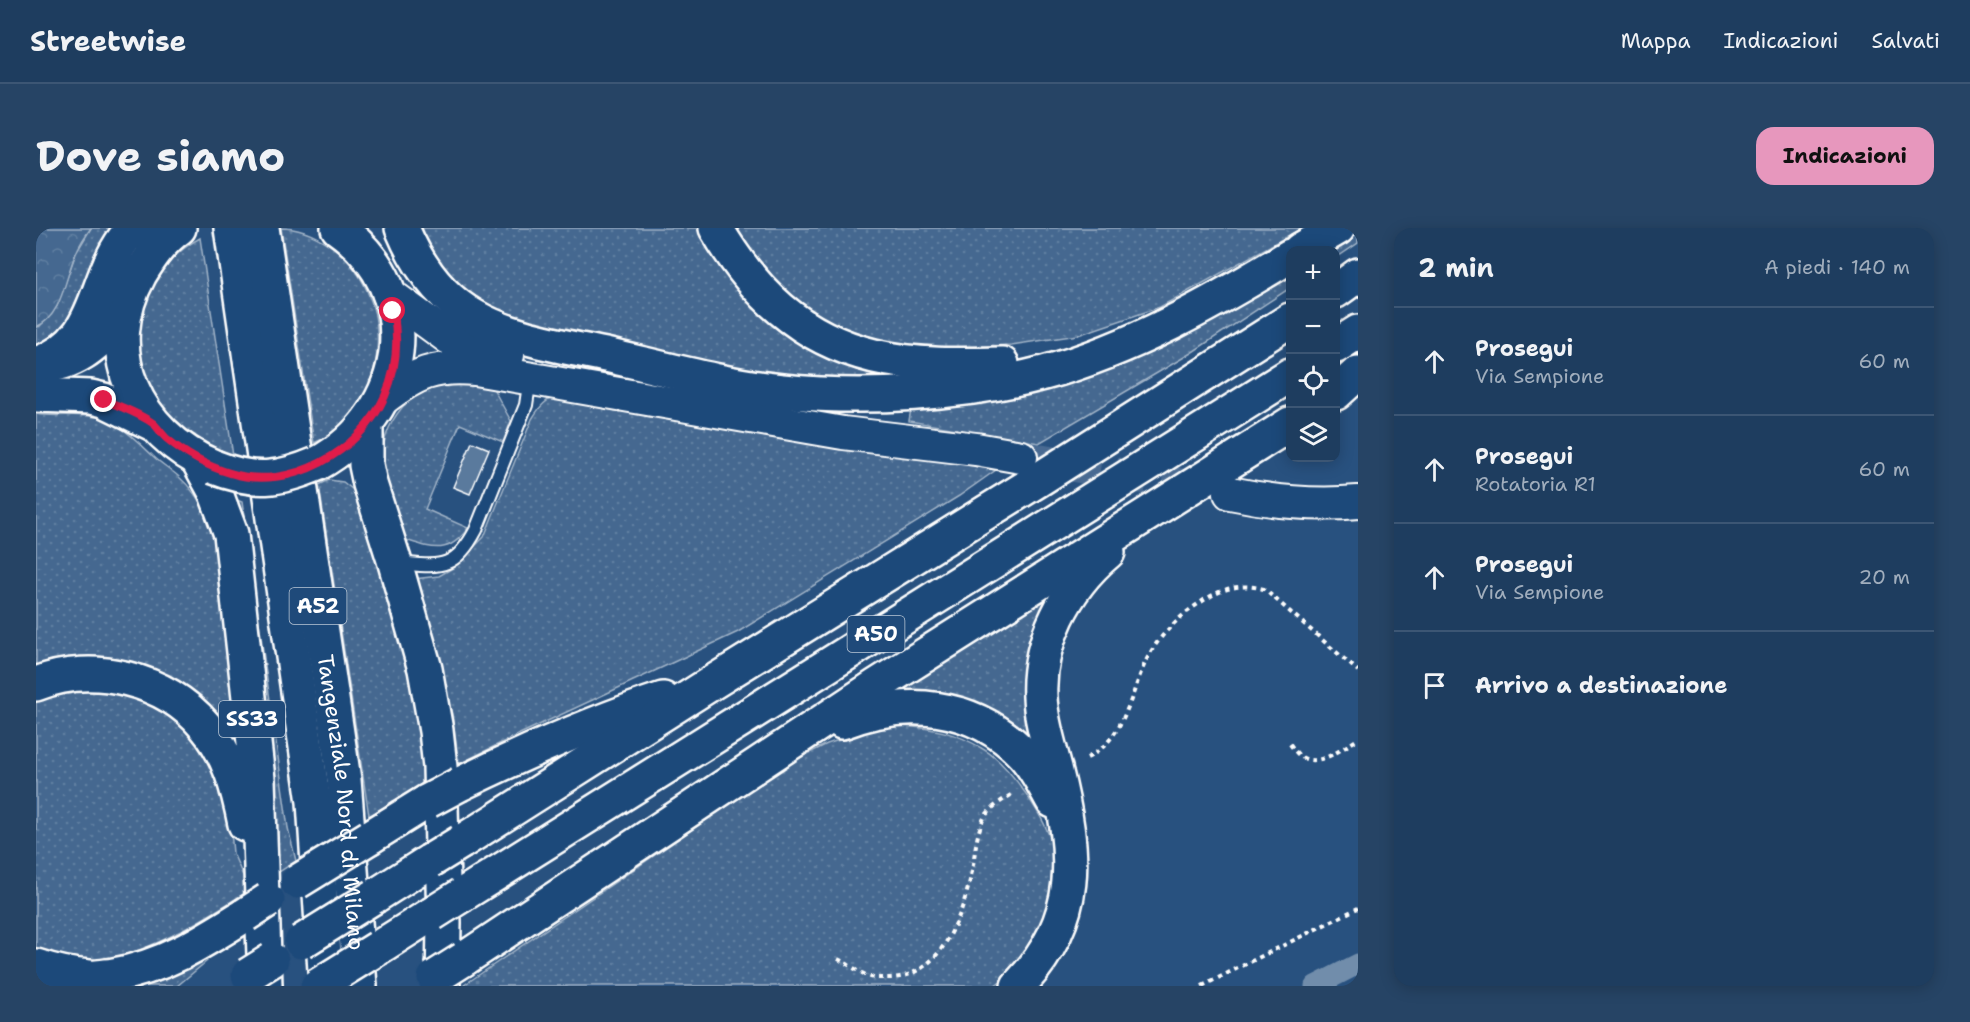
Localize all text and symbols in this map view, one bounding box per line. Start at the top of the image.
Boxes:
text: Streetwise [30,22,186,60]
text: Mappa [1621,27,1691,55]
text: Indicazioni [1724,27,1838,55]
text: Salvati [1871,27,1940,55]
button: Indicazioni [1756,127,1934,185]
text: Dove siamo [36,128,285,184]
map controls [1286,246,1340,462]
button: + [1286,246,1340,300]
text: 2 min [1418,250,1494,285]
text: A piedi · 140 m [1764,254,1910,280]
route start [379,297,405,323]
button: − [1286,300,1340,354]
text: Prosegui [1475,334,1573,363]
icon: ahead [1418,345,1451,378]
text: 60 m [1858,348,1910,374]
button: locate [1286,354,1340,408]
text: Via Sempione [1475,363,1604,389]
route end [90,386,116,412]
button: layers [1286,408,1340,462]
text: Prosegui [1475,442,1573,471]
icon: ahead [1418,453,1451,486]
text: 60 m [1858,456,1910,482]
text: Rotatoria R1 [1475,471,1596,497]
text: Prosegui [1475,550,1573,579]
icon: ahead [1418,561,1451,594]
text: 20 m [1859,564,1910,590]
text: Via Sempione [1475,579,1604,605]
road number: A52 [290,588,346,624]
road number: A50 [848,616,904,652]
street label: Tangenziale Nord di Milano [311,652,372,951]
icon: arrive [1418,669,1451,702]
text: Arrivo a destinazione [1475,671,1727,700]
road number: SS33 [219,701,285,737]

